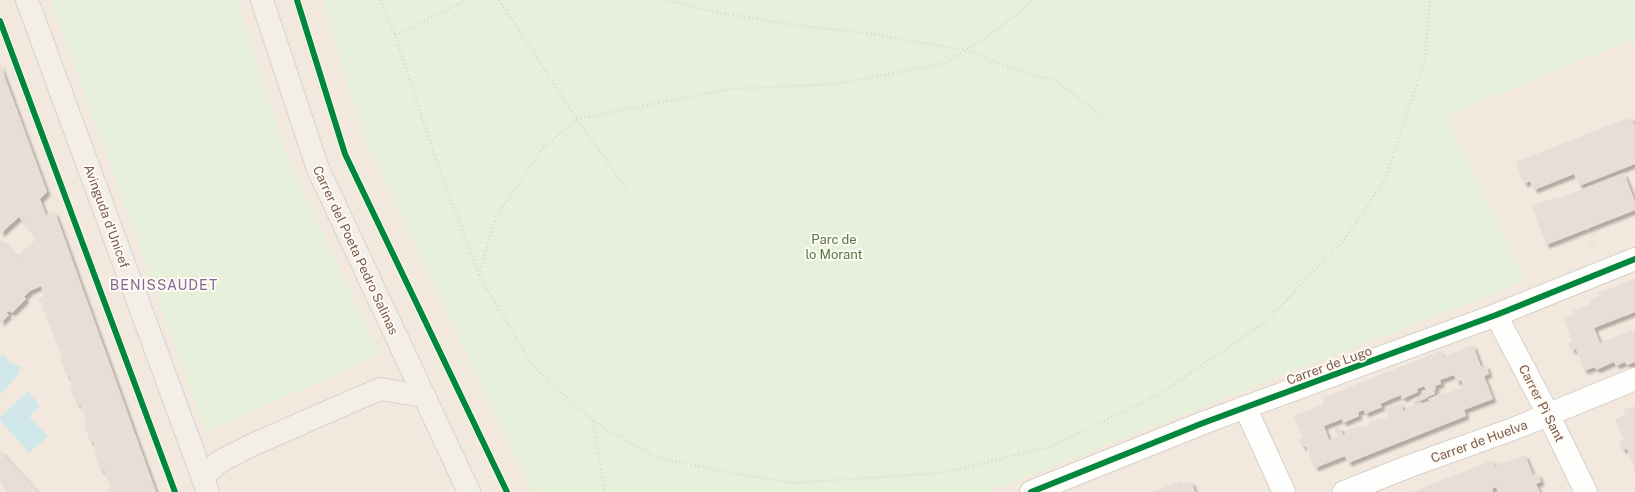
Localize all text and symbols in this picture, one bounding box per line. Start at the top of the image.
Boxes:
street label: Avinguda d'Unicef [81,162,132,270]
street label: Carrer del Poeta Pedro Salinas [310,163,401,337]
park label: Parc de lo Morant [805,232,863,262]
district label: BENISSAUDET [110,277,218,293]
street label: Carrer de Lugo [1284,343,1374,388]
street label: Carrer Pi Sant [1516,362,1567,444]
street label: Carrer de Huelva [1429,417,1530,466]

